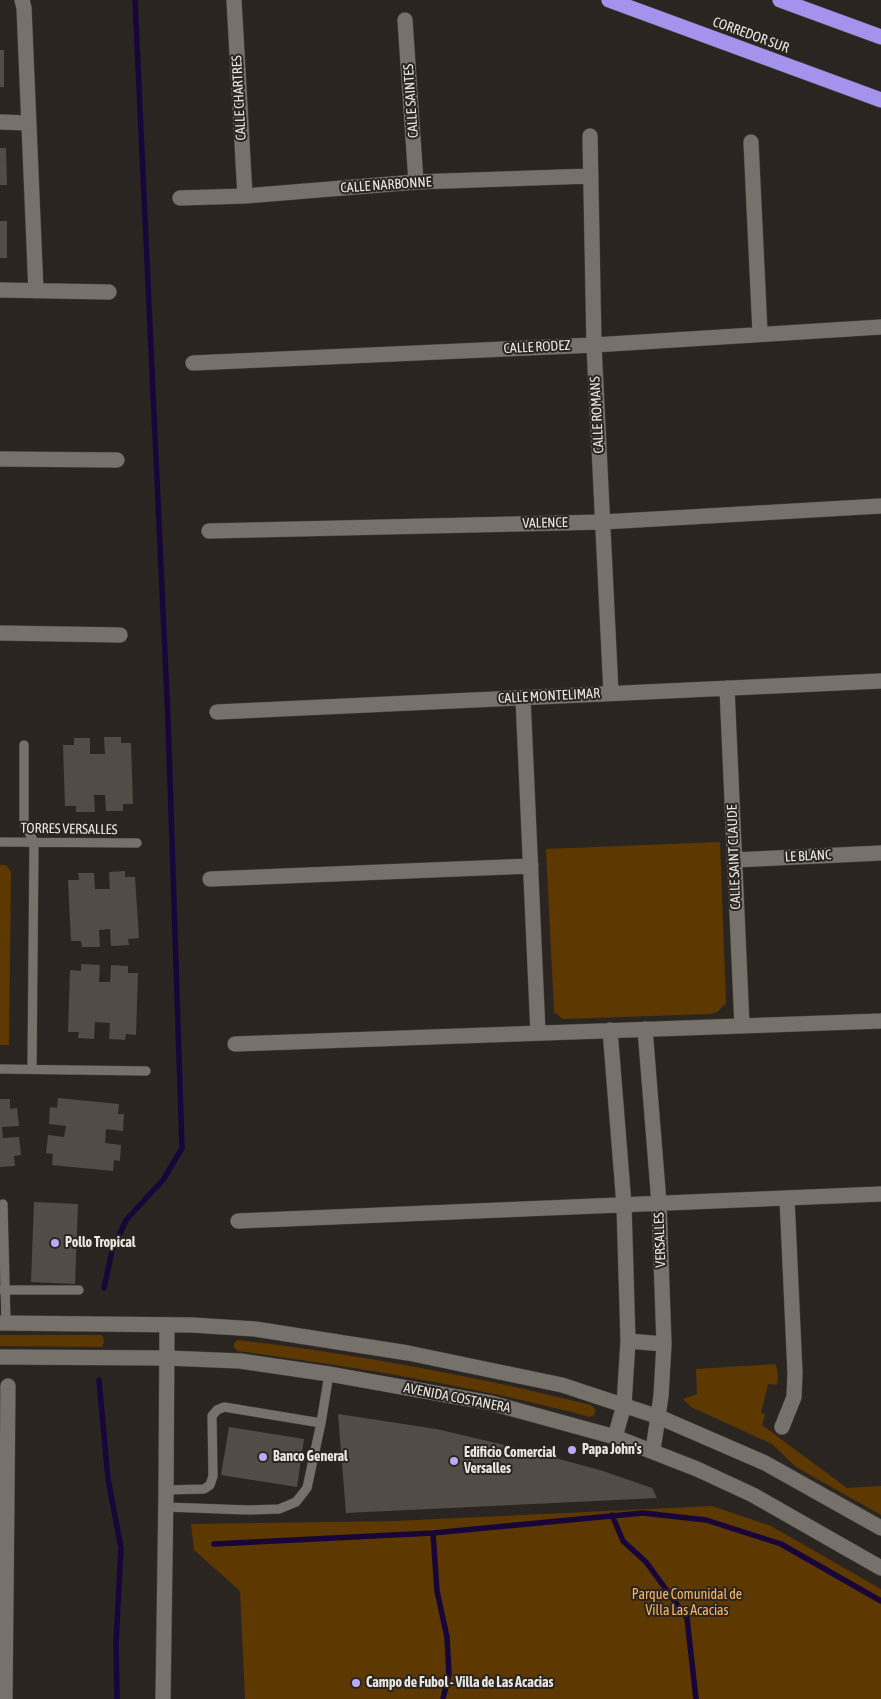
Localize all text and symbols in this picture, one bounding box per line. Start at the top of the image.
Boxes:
street label: CORREDOR SUR [710,13,792,57]
street label: CALLE CHARTRES [228,55,250,141]
street label: CALLE SAINTES [400,63,422,139]
street label: CALLE NARBONNE [340,173,432,197]
street label: CALLE RODEZ [503,337,571,357]
street label: CALLE ROMANS [587,376,607,454]
street label: VALENCE [522,514,568,532]
street label: CALLE MONTELIMAR [498,685,600,707]
street label: CALLE SAINT CLAUDE [724,804,744,910]
street label: TORRES VERSALLES [20,820,118,838]
street label: LE BLANC [784,846,832,866]
street label: VERSALLES [651,1212,669,1268]
place label: Pollo Tropical [65,1235,135,1251]
marker: Pollo Tropical [49,1237,61,1249]
street label: AVENIDA COSTANERA [402,1379,512,1417]
place label: Papa John's [582,1442,642,1458]
marker: Papa John's [566,1444,578,1456]
place label: Edificio Comercial Versalles [464,1445,556,1478]
place label: Banco General [273,1449,348,1465]
marker: Banco General [257,1451,269,1463]
marker: Edificio Comercial Versalles [448,1455,460,1467]
park label: Parque Comunidal de Villa Las Acacias [632,1587,742,1620]
place label: Campo de Fubol - Villa de Las Acacias [366,1675,553,1691]
marker: Campo de Fubol - Villa de Las Acacias [350,1677,362,1689]

